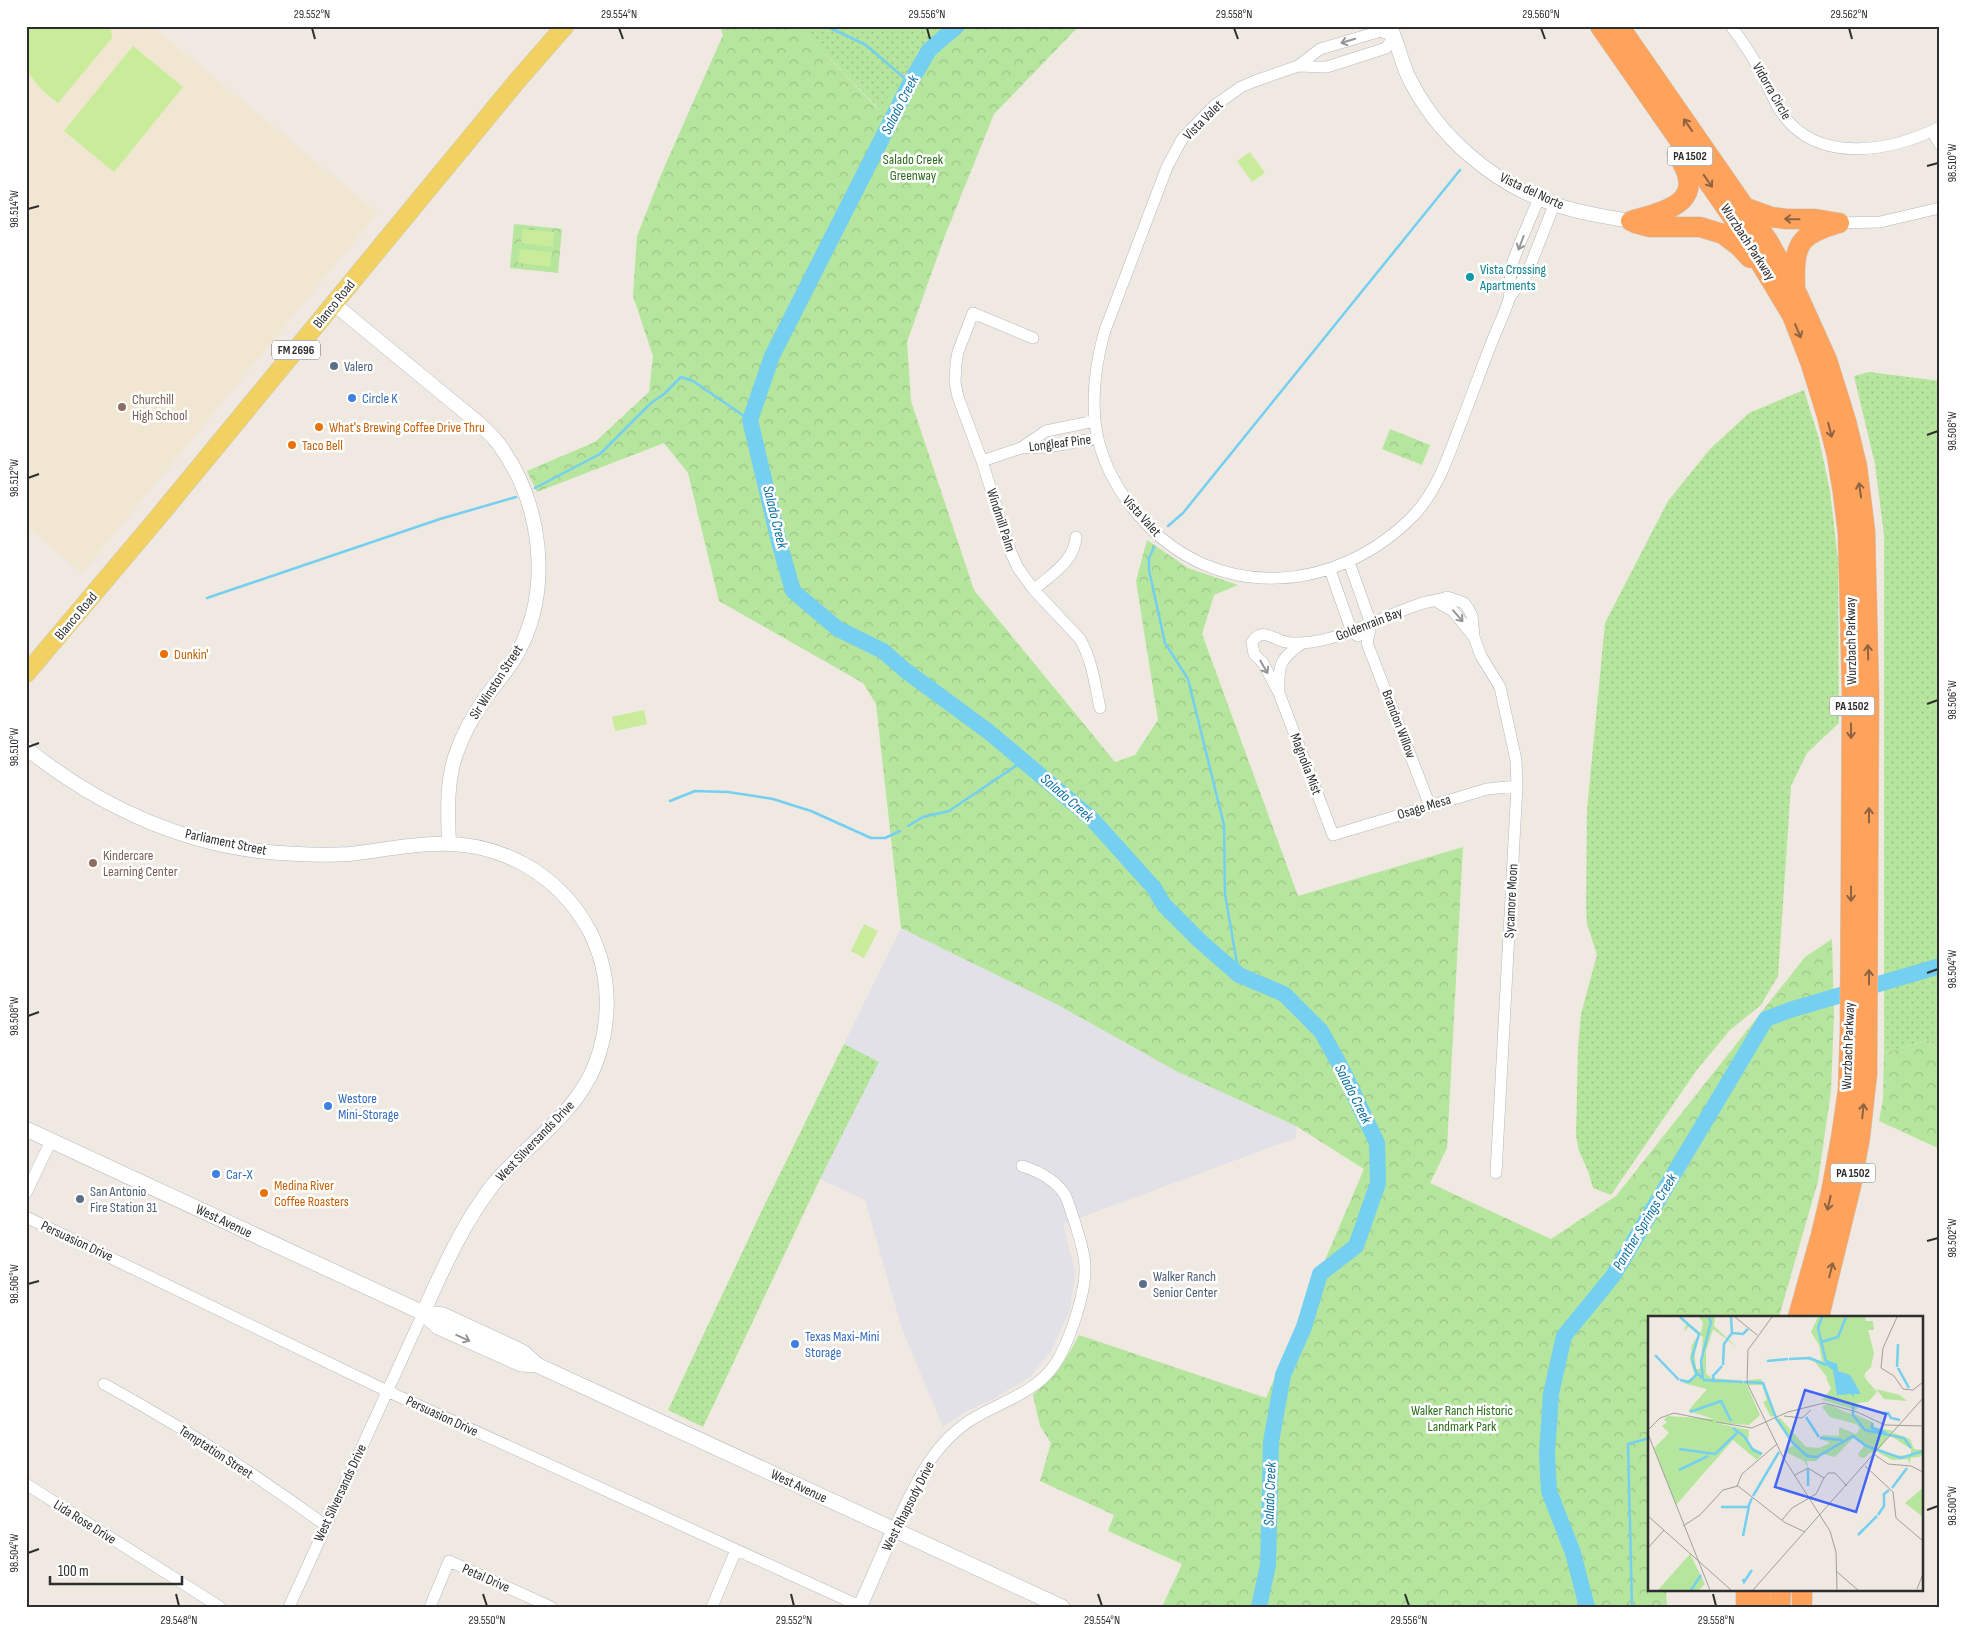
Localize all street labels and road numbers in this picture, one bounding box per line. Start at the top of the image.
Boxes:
street label: Vidorra Circle [1749,59,1795,123]
street label: Vista Valet [1179,96,1227,144]
road number: PA 1502 [1668,146,1712,166]
street label: Vista del Norte [1497,169,1567,213]
street label: Wurzbach Parkway [1717,201,1779,284]
street label: Blanco Road [309,276,359,332]
road number: FM 2696 [272,340,320,360]
street label: Longleaf Pine [1028,431,1092,455]
street label: Windmill Palm [983,486,1019,554]
street label: Vista Valet [1119,492,1165,540]
street label: Blanco Road [51,589,101,643]
street label: Wurzbach Parkway [1842,596,1860,685]
street label: Goldenrain Bay [1333,603,1405,644]
street label: Sir Winston Street [466,642,526,722]
street label: Brandon Willow [1378,687,1420,761]
road number: PA 1502 [1830,696,1874,716]
street label: Magnolia Mist [1287,731,1325,797]
street label: Osage Mesa [1395,791,1453,823]
street label: Parliament Street [184,825,268,859]
street label: Sycamore Moon [1501,863,1521,939]
street label: Wurzbach Parkway [1838,1001,1858,1090]
street label: West Silversands Drive [492,1097,578,1185]
road number: PA 1502 [1830,1164,1876,1182]
street label: West Avenue [193,1201,255,1241]
street label: Persuasion Drive [38,1217,116,1265]
street label: Persuasion Drive [403,1392,481,1440]
street label: Temptation Street [176,1422,256,1482]
street label: West Silversands Drive [310,1441,370,1545]
street label: West Rhapsody Drive [878,1458,938,1554]
street label: West Avenue [768,1466,830,1506]
street label: Lida Rose Drive [51,1496,119,1548]
street label: Petal Drive [460,1560,512,1596]

